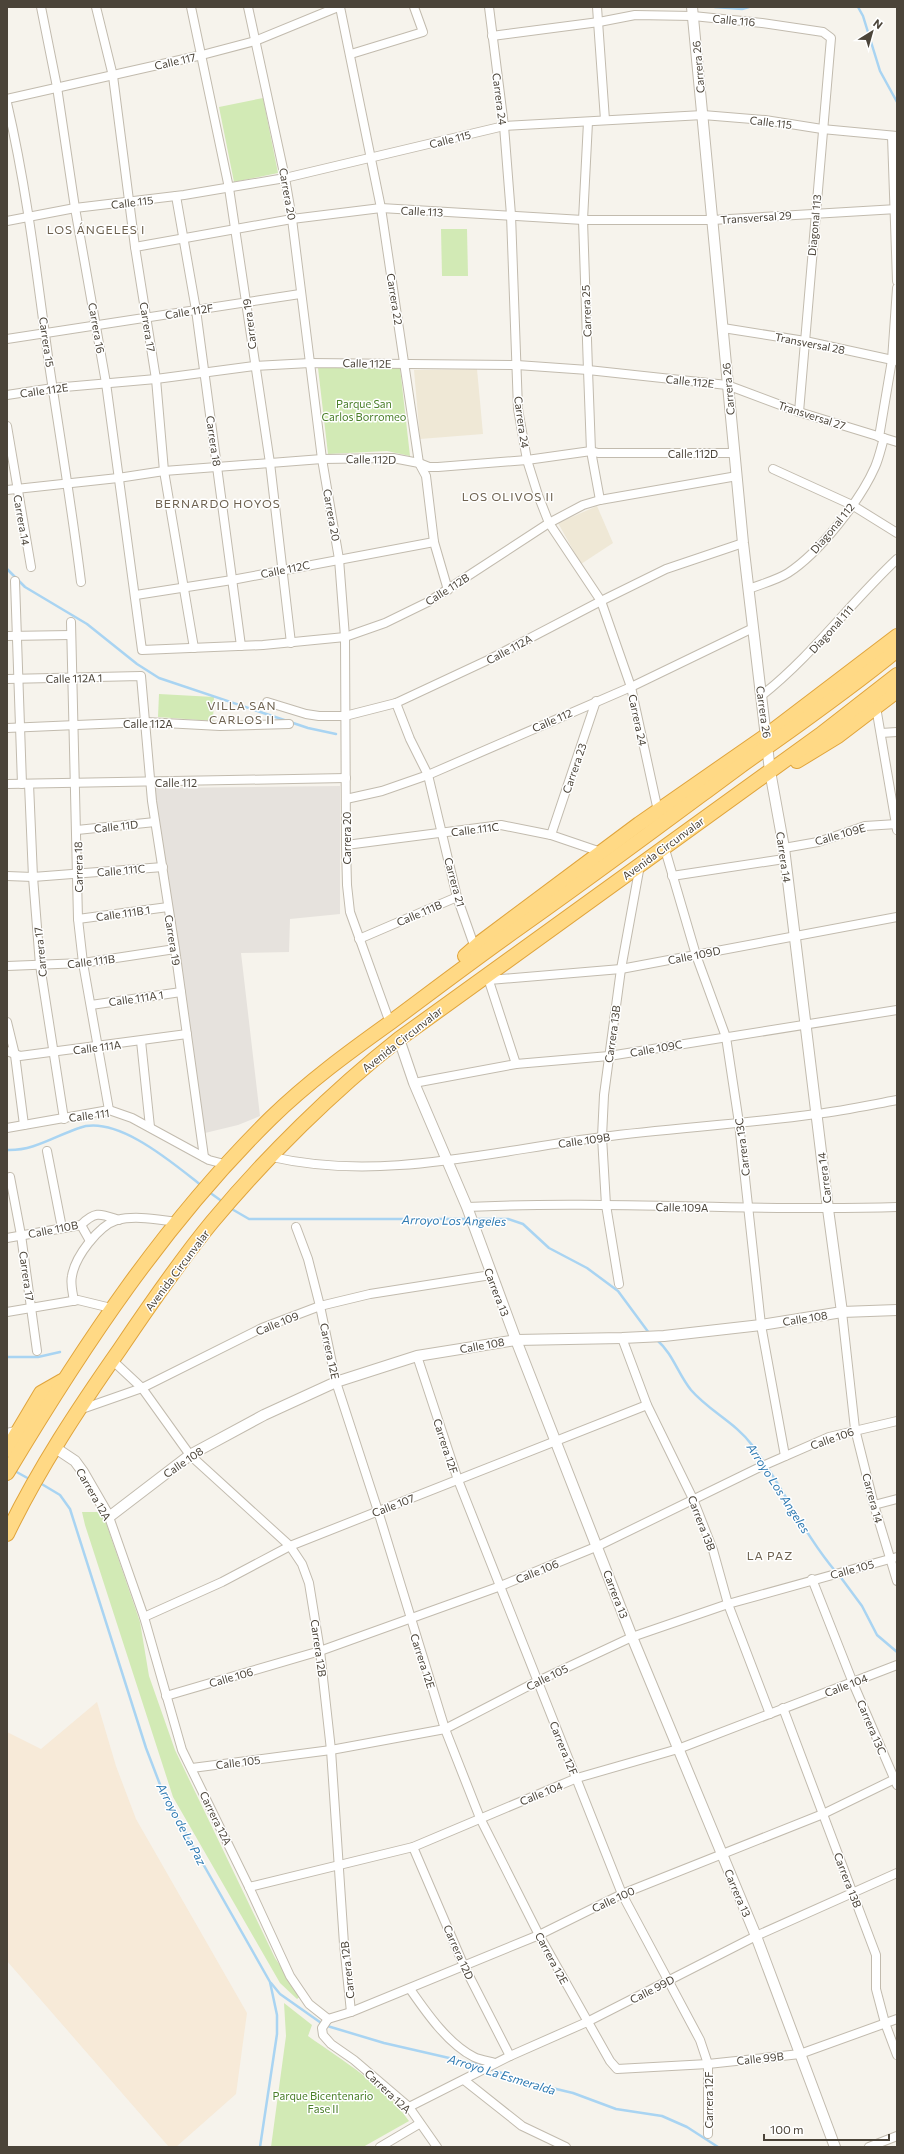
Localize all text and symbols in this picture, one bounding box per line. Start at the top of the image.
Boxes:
street label: Calle 116 [712,12,756,28]
north arrow [852,12,892,52]
text: N [871,16,886,31]
street label: Carrera 26 [689,40,707,94]
street label: Calle 117 [153,50,197,72]
street label: Carrera 24 [490,72,510,126]
street label: Calle 115 [749,113,793,131]
street label: Calle 115 [428,128,472,150]
street label: Carrera 20 [277,167,299,221]
street label: Calle 115 [110,193,154,211]
street label: Diagonal 113 [805,194,823,256]
street label: Calle 113 [400,203,444,219]
street label: Transversal 29 [720,208,792,226]
district label: LOS ÁNGELES I [47,222,145,236]
street label: Carrera 22 [385,272,405,326]
street label: Carrera 25 [579,285,593,337]
street label: Carrera 19 [239,297,259,350]
street label: Carrera 17 [138,301,158,353]
street label: Calle 112F [164,301,214,321]
street label: Carrera 16 [86,302,108,355]
street label: Carrera 15 [37,316,57,368]
street label: Transversal 28 [774,330,847,356]
street label: Calle 112E [342,356,392,370]
street label: Carrera 26 [719,362,737,416]
street label: Calle 112E [665,372,715,390]
street label: Calle 112E [19,380,69,400]
street label: Carrera 24 [512,395,532,449]
park label: Parque San Carlos Borromeo [322,397,407,423]
street label: Transversal 27 [777,398,848,432]
street label: Carrera 18 [204,415,224,468]
street label: Calle 112D [668,447,718,460]
street label: Calle 112D [346,452,396,466]
street label: Carrera 20 [321,488,343,542]
district label: LOS OLIVOS II [462,489,554,503]
street label: Carrera 14 [11,494,33,547]
district label: BERNARDO HOYOS [155,496,281,510]
street label: Diagonal 112 [807,500,857,556]
street label: Calle 112C [259,558,311,580]
street label: Calle 112B [423,570,471,608]
street label: Diagonal 111 [806,602,856,656]
street label: Calle 112A [484,631,534,666]
street label: Calle 112A 1 [46,671,102,685]
street label: Carrera 26 [754,685,774,739]
street label: Carrera 24 [626,693,650,747]
district label: VILLA SAN CARLOS II [207,698,277,726]
street label: Calle 112 [530,706,574,734]
street label: Calle 112A [123,717,173,730]
street label: Carrera 23 [559,741,589,795]
street label: Calle 112 [155,776,197,789]
street label: Carrera 20 [340,811,353,865]
street label: Avenida Circunvalar [619,813,707,882]
street label: Calle 11D [93,817,139,835]
street label: Calle 111C [450,820,500,838]
street label: Calle 109E [813,821,867,847]
street label: Carrera 14 [774,831,794,884]
street label: Carrera 18 [71,841,85,893]
street label: Carrera 21 [442,856,468,908]
street label: Calle 111C [96,861,146,879]
street label: Calle 111B [394,898,444,928]
street label: Calle 111B 1 [95,903,151,923]
street label: Carrera 19 [163,914,183,967]
street label: Carrera 17 [31,926,49,978]
street label: Calle 109D [667,944,721,966]
street label: Calle 111B [66,952,116,970]
street label: Calle 111A 1 [108,988,164,1008]
street label: Avenida Circunvalar [359,1003,445,1074]
street label: Carrera 13B [602,1004,622,1064]
street label: Calle 109C [629,1037,683,1059]
street label: Calle 111A [72,1038,122,1056]
street label: Calle 111 [68,1106,110,1124]
street label: Carrera 13C [732,1117,752,1177]
street label: Calle 109B [557,1130,611,1150]
street label: Carrera 14 [814,1151,834,1204]
street label: Calle 109A [656,1200,709,1214]
water label: Arroyo Los Angeles [401,1212,507,1228]
street label: Calle 110B [27,1218,79,1240]
street label: Avenida Circunvalar [142,1226,212,1313]
street label: Carrera 17 [17,1250,37,1302]
street label: Carrera 13 [482,1266,512,1318]
street label: Calle 109 [254,1308,301,1338]
street label: Calle 108 [782,1308,829,1328]
street label: Carrera 12E [318,1322,342,1380]
street label: Calle 108 [459,1335,506,1355]
street label: Carrera 12F [431,1417,461,1475]
street label: Calle 106 [808,1424,856,1452]
water label: Arroyo Los Angeles [744,1440,814,1536]
street label: Calle 108 [161,1444,206,1480]
street label: Carrera 12A [74,1466,114,1523]
street label: Carrera 14 [860,1472,886,1525]
street label: Calle 107 [370,1491,416,1519]
street label: Carrera 13B [686,1494,718,1552]
district label: LA PAZ [747,1548,793,1562]
street label: Calle 106 [514,1556,561,1586]
street label: Calle 105 [829,1557,875,1581]
street label: Carrera 13 [601,1568,631,1620]
street label: Carrera 12B [309,1619,329,1677]
street label: Carrera 12E [408,1632,438,1690]
street label: Calle 105 [524,1661,570,1693]
street label: Calle 106 [207,1664,255,1689]
street label: Calle 104 [823,1671,870,1699]
street label: Carrera 13C [855,1698,889,1756]
street label: Carrera 12F [547,1719,581,1777]
street label: Calle 105 [215,1753,261,1771]
street label: Calle 104 [518,1778,565,1808]
water label: Arroyo de La Paz [154,1780,210,1867]
street label: Carrera 12A [197,1789,235,1847]
street label: Carrera 13B [832,1851,864,1909]
street label: Carrera 13 [722,1867,754,1919]
street label: Calle 100 [589,1883,637,1915]
street label: Carrera 12D [441,1923,477,1981]
street label: Carrera 12E [533,1930,571,1986]
street label: Carrera 12B [338,1941,356,1999]
street label: Calle 99D [628,1972,676,2006]
street label: Calle 99B [736,2049,784,2067]
water label: Arroyo La Esmeralda [445,2051,558,2097]
street label: Carrera 12A [362,2066,414,2116]
street label: Carrera 12F [702,2072,715,2128]
park label: Parque Bicentenario Fase II [273,2089,374,2115]
scale bar [764,2116,889,2142]
text: 100 m [770,2122,804,2136]

